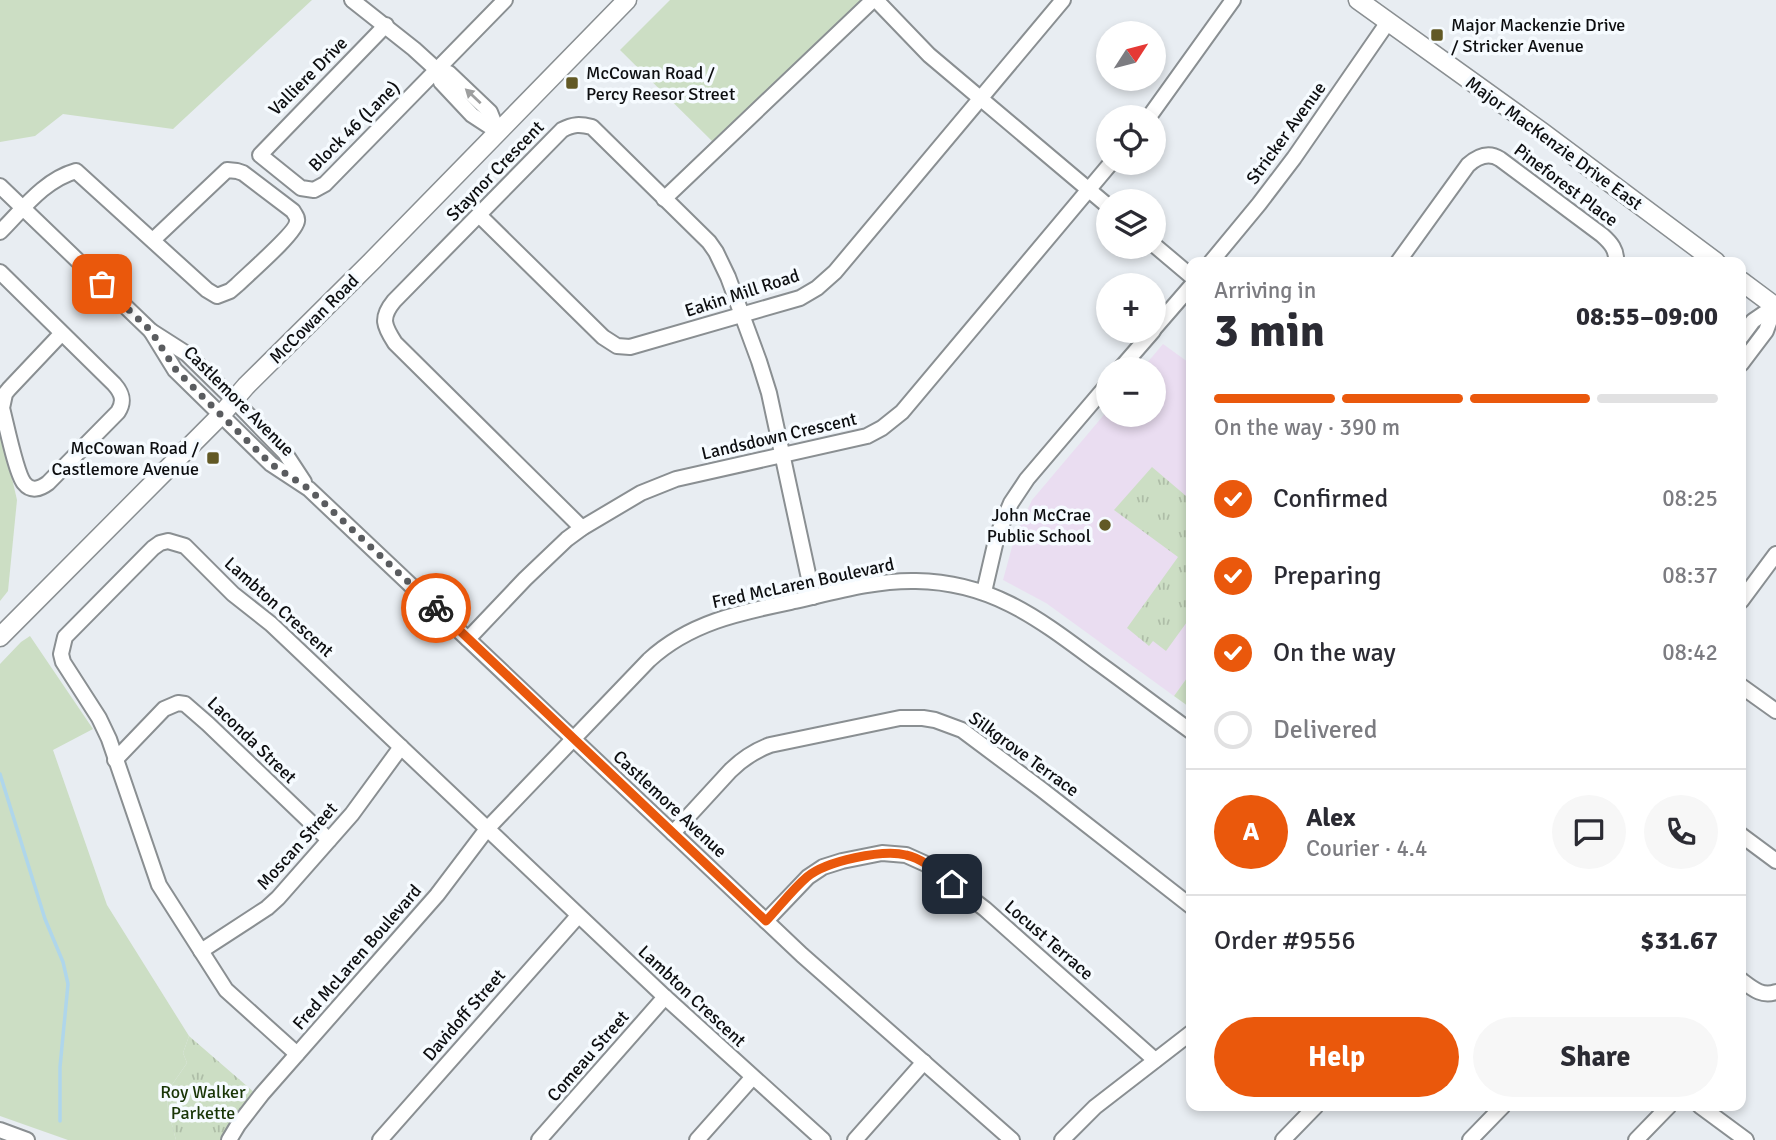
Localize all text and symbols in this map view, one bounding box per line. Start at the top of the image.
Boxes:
place label: Major Mackenzie Drive / Stricker Avenue [1451,14,1625,57]
north arrow [1096,21,1166,91]
map controls [1096,21,1166,427]
marker: Major Mackenzie Drive / Stricker Avenue [1429,27,1445,43]
street label: Valliere Drive [264,32,352,120]
place label: McCowan Road / Percy Reesor Street [586,62,735,105]
street label: Major MacKenzie Drive East [1461,71,1647,215]
marker: McCowan Road / Percy Reesor Street [564,75,580,91]
street label: Block 46 (Lane) [304,76,404,176]
street label: Stricker Avenue [1241,78,1331,188]
one-way arrow [464,88,482,104]
button: locate [1096,105,1166,175]
street label: Staynor Crescent [442,116,548,226]
street label: Pineforest Place [1510,139,1622,231]
button: layers [1096,189,1166,259]
pin [72,254,132,314]
street label: Eakin Mill Road [682,264,802,322]
icon: bag [83,265,121,303]
street label: McCowan Road [265,270,363,368]
button: + [1096,273,1166,343]
text: Arriving in [1214,276,1316,305]
text: 08:55–09:00 [1576,301,1718,333]
text: 3 min [1214,303,1325,359]
street label: Castlemore Avenue [179,341,299,461]
button: − [1096,357,1166,427]
street label: Landsdown Crescent [699,407,859,465]
text: On the way · 390 m [1214,413,1400,442]
place label: McCowan Road / Castlemore Avenue [52,437,199,480]
marker: McCowan Road / Castlemore Avenue [205,450,221,466]
icon: check [1214,480,1252,518]
text: Confirmed [1273,483,1388,515]
text: 08:25 [1662,484,1718,513]
place label: John McCrae Public School [987,504,1091,547]
marker: John McCrae Public School [1097,517,1113,533]
street label: Lambton Crescent [220,552,338,662]
street label: Fred McLaren Boulevard [710,553,896,613]
icon: check [1214,557,1252,595]
text: Preparing [1273,560,1381,592]
text: 08:37 [1662,561,1718,590]
courier [401,573,471,643]
icon: bike [417,589,455,627]
icon: check [1214,634,1252,672]
text: On the way [1273,637,1396,669]
text: 08:42 [1662,638,1718,667]
street label: Laconda Street [203,692,301,788]
street label: Silkgrove Terrace [965,707,1083,801]
text: Delivered [1273,714,1378,746]
street label: Castlemore Avenue [609,746,731,862]
button: chat [1552,795,1626,869]
button: phone [1644,795,1718,869]
street label: Moscan Street [252,798,342,894]
text: Alex [1306,802,1356,834]
text: A [1243,816,1259,848]
text: Courier · 4.4 [1306,834,1427,863]
pin [922,854,982,914]
icon: home [933,865,971,903]
street label: Fred McLaren Boulevard [288,880,426,1034]
street label: Locust Terrace [1000,895,1098,985]
text: Order #9556 [1214,925,1355,957]
text: $31.67 [1640,925,1718,957]
street label: Lambton Crescent [634,941,750,1051]
street label: Davidoff Street [418,965,510,1065]
street label: Comeau Street [543,1006,633,1106]
button: Help [1214,1017,1459,1097]
button: Share [1473,1017,1718,1097]
park label: Roy Walker Parkette [160,1081,246,1124]

